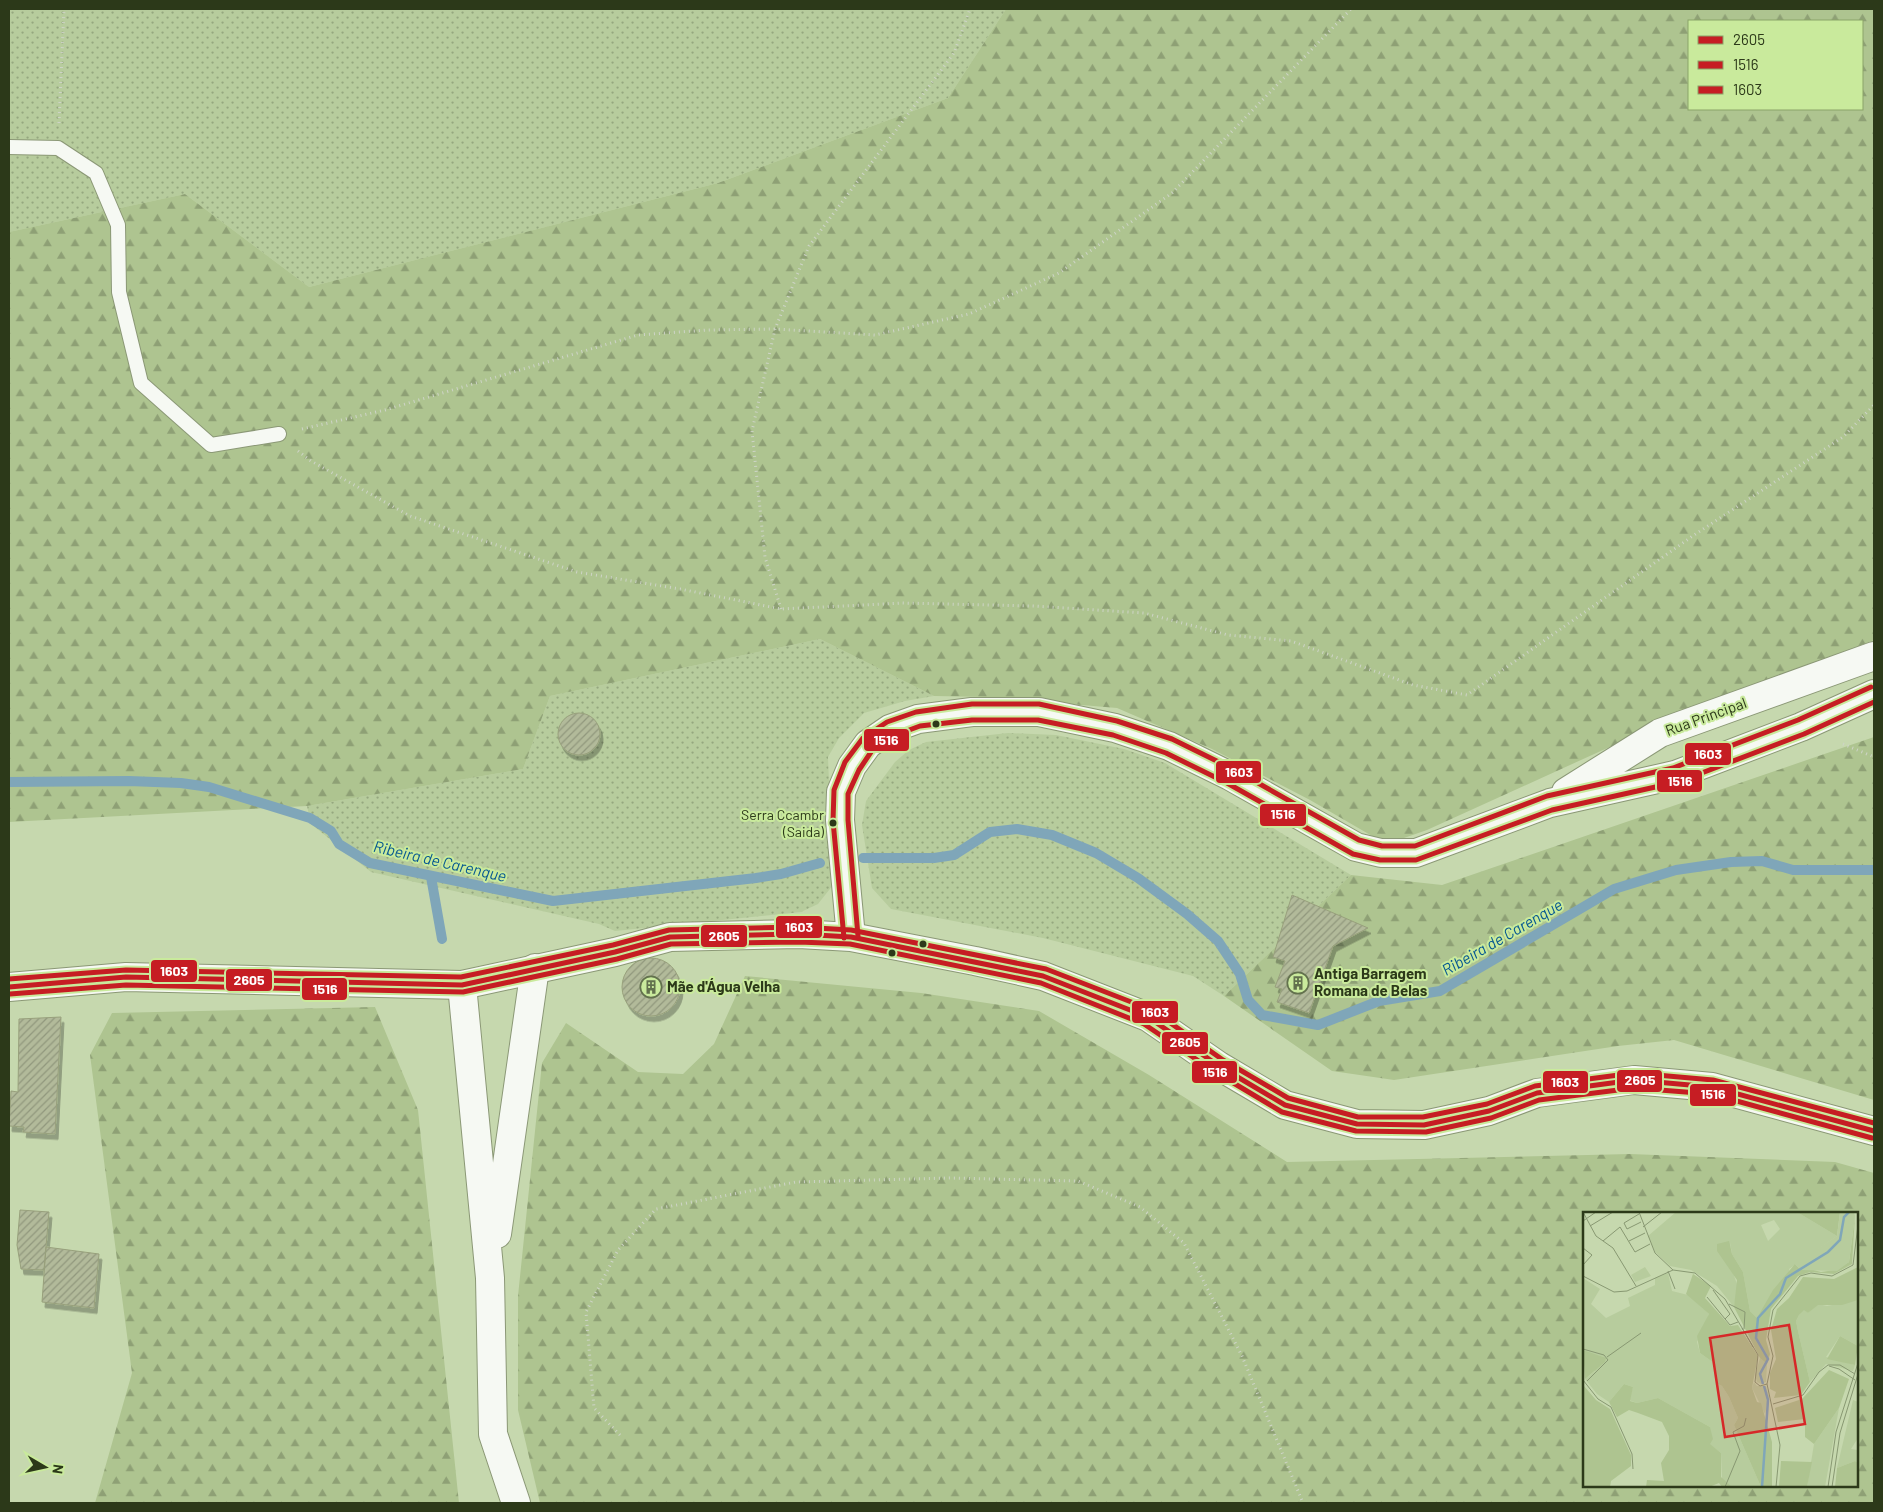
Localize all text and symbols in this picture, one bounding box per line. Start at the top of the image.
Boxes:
legend [1688,20,1863,110]
text: 2605 [1733,30,1765,48]
text: 1516 [1733,55,1759,73]
text: 1603 [1733,80,1762,98]
street label: Rua Principal [1663,693,1749,739]
unlabelled marker [931,719,941,729]
line badge: 1516 [863,728,910,752]
text: 1516 [874,731,899,748]
line badge: 1603 [1684,742,1732,766]
text: 1603 [1694,745,1722,762]
line badge: 1603 [1215,760,1262,784]
text: 1603 [1225,763,1253,780]
line badge: 1516 [1656,769,1703,793]
text: 1516 [1668,772,1693,789]
line badge: 1516 [1259,803,1307,827]
text: 1516 [1271,805,1296,822]
place label: Serra Ccambr (Saida) [741,806,824,840]
marker: Serra Ccambr (Saida) [828,818,838,828]
water label: Ribeira de Carenque [372,836,509,885]
water label: Ribeira de Carenque [1438,894,1565,979]
line badge: 1603 [775,915,823,939]
text: 1603 [785,918,813,935]
line badge: 2605 [700,924,748,948]
text: 2605 [709,927,740,944]
unlabelled marker [918,939,928,949]
unlabelled marker [887,948,897,958]
line badge: 1603 [150,959,198,983]
text: 1603 [160,962,188,979]
place label: Antiga Barragem Romana de Belas [1314,964,1428,999]
line badge: 2605 [225,968,273,992]
text: 2605 [234,971,265,988]
building icon: Antiga Barragem Romana de Belas [1286,971,1310,995]
building icon: Mãe d'Água Velha [639,975,663,999]
line badge: 1516 [301,977,348,1001]
place label: Mãe d'Água Velha [667,977,780,995]
text: 1516 [313,980,338,997]
line badge: 1603 [1131,1000,1179,1024]
text: 1603 [1141,1003,1169,1020]
line badge: 2605 [1161,1031,1209,1055]
text: 2605 [1170,1033,1201,1050]
line badge: 1516 [1191,1060,1238,1084]
text: 1516 [1203,1063,1228,1080]
line badge: 2605 [1616,1069,1663,1093]
line badge: 1603 [1542,1070,1589,1094]
text: 2605 [1625,1071,1656,1088]
text: 1603 [1551,1073,1579,1090]
line badge: 1516 [1689,1083,1737,1107]
text: 1516 [1701,1085,1726,1102]
inset map [1583,1212,1858,1487]
north arrow [20,1442,70,1492]
text: N [49,1463,67,1475]

